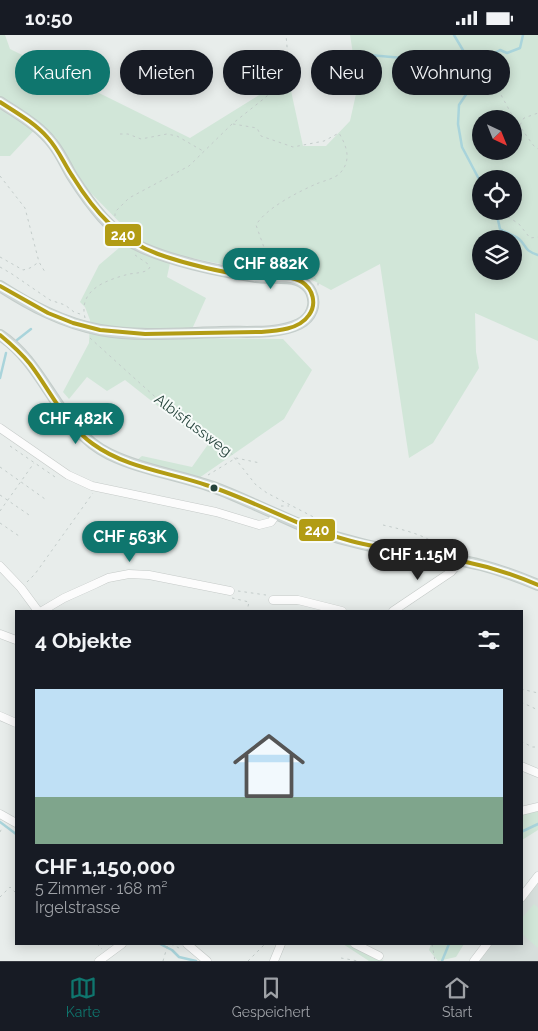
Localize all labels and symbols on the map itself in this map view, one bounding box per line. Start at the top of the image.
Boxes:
north arrow [472,110,522,160]
line badge: 240 [104,223,142,247]
text: 240 [111,227,135,243]
pin: CHF 882K [219,247,323,290]
street label: Albisfussweg [151,390,235,460]
pin: CHF 482K [24,403,128,445]
unlabelled marker [209,483,219,493]
line badge: 240 [298,518,336,542]
pin: CHF 563K [78,521,182,563]
text: 240 [305,522,329,538]
pin: CHF 1.15M [361,539,475,581]

